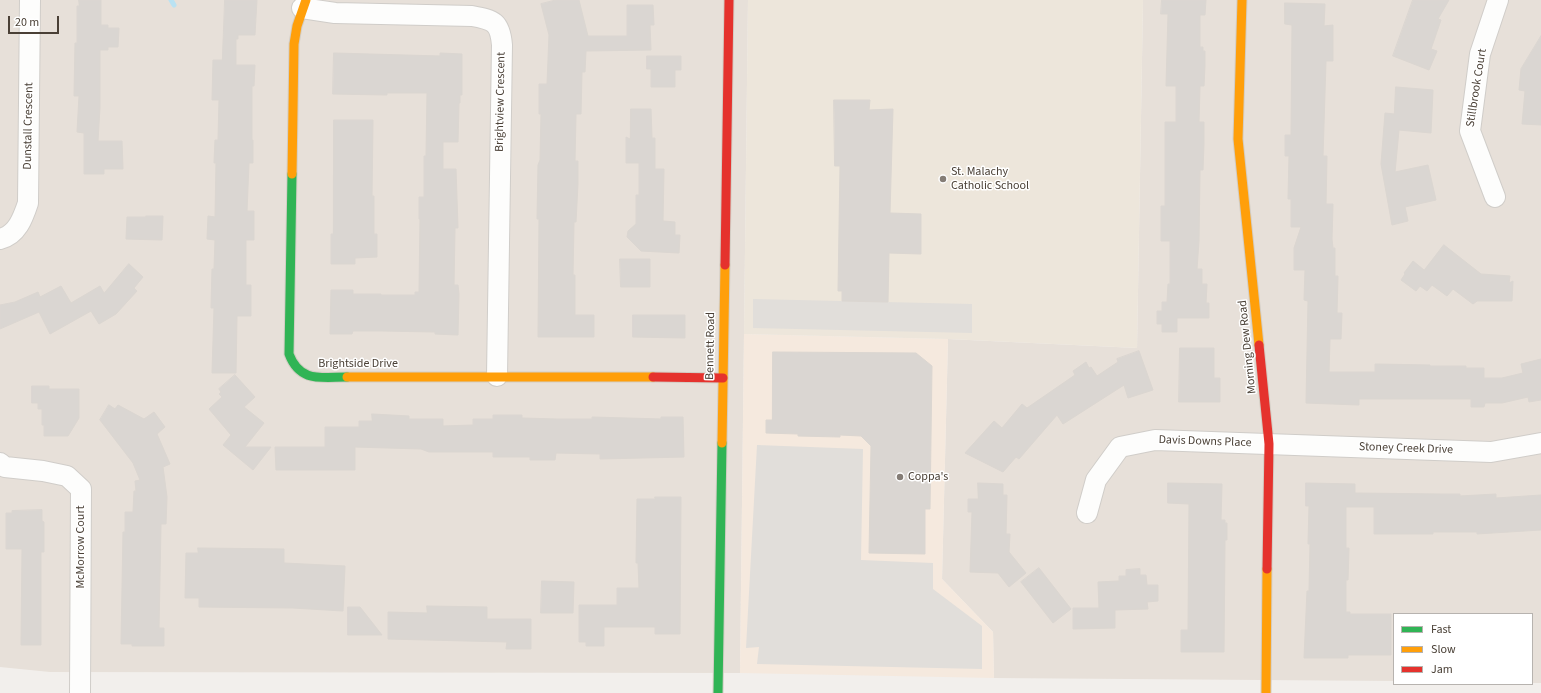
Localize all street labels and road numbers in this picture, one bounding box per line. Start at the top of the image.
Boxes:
street label: Stillbrook Court [1464,48,1490,128]
street label: Brightview Crescent [493,52,509,152]
street label: Dunstall Crescent [21,82,37,170]
street label: Morning Dew Road [1236,299,1260,395]
street label: Bennett Road [703,312,719,380]
street label: Brightside Drive [318,357,398,371]
street label: Davis Downs Place [1158,433,1252,451]
street label: Stoney Creek Drive [1359,440,1453,458]
street label: McMorrow Court [74,505,88,589]

